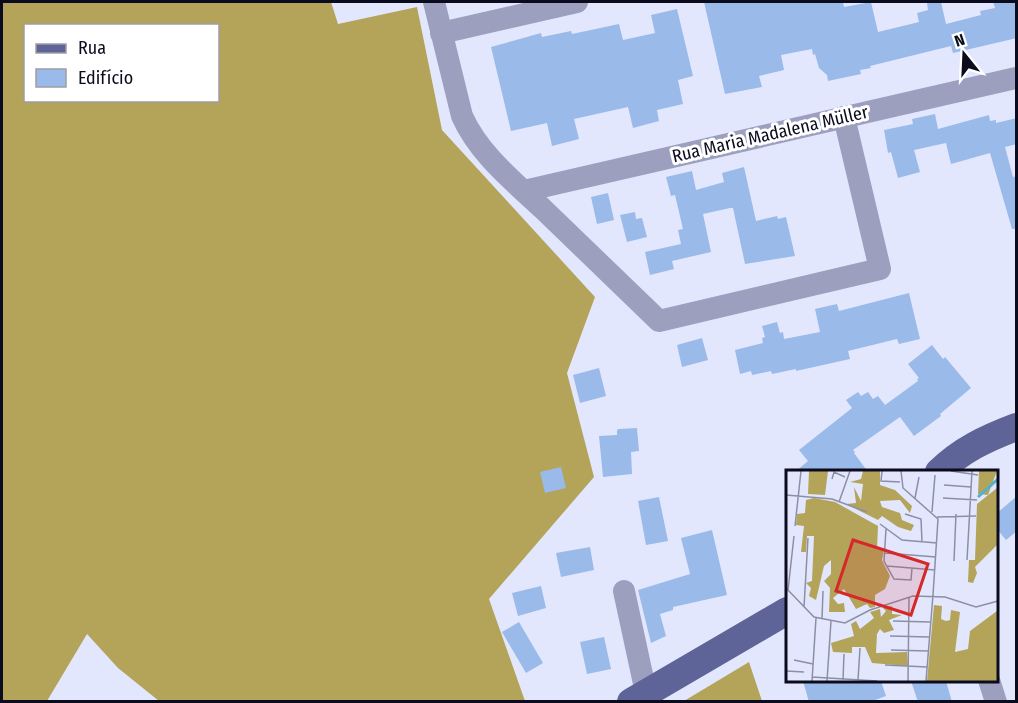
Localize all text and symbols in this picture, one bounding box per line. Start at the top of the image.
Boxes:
legend [24,24,219,102]
north arrow [934,24,994,84]
text: N [952,30,967,51]
text: Rua [78,37,106,59]
text: Edifício [78,67,133,89]
street label: Rua Maria Madalena Müller [670,101,871,167]
inset map [786,470,997,682]

